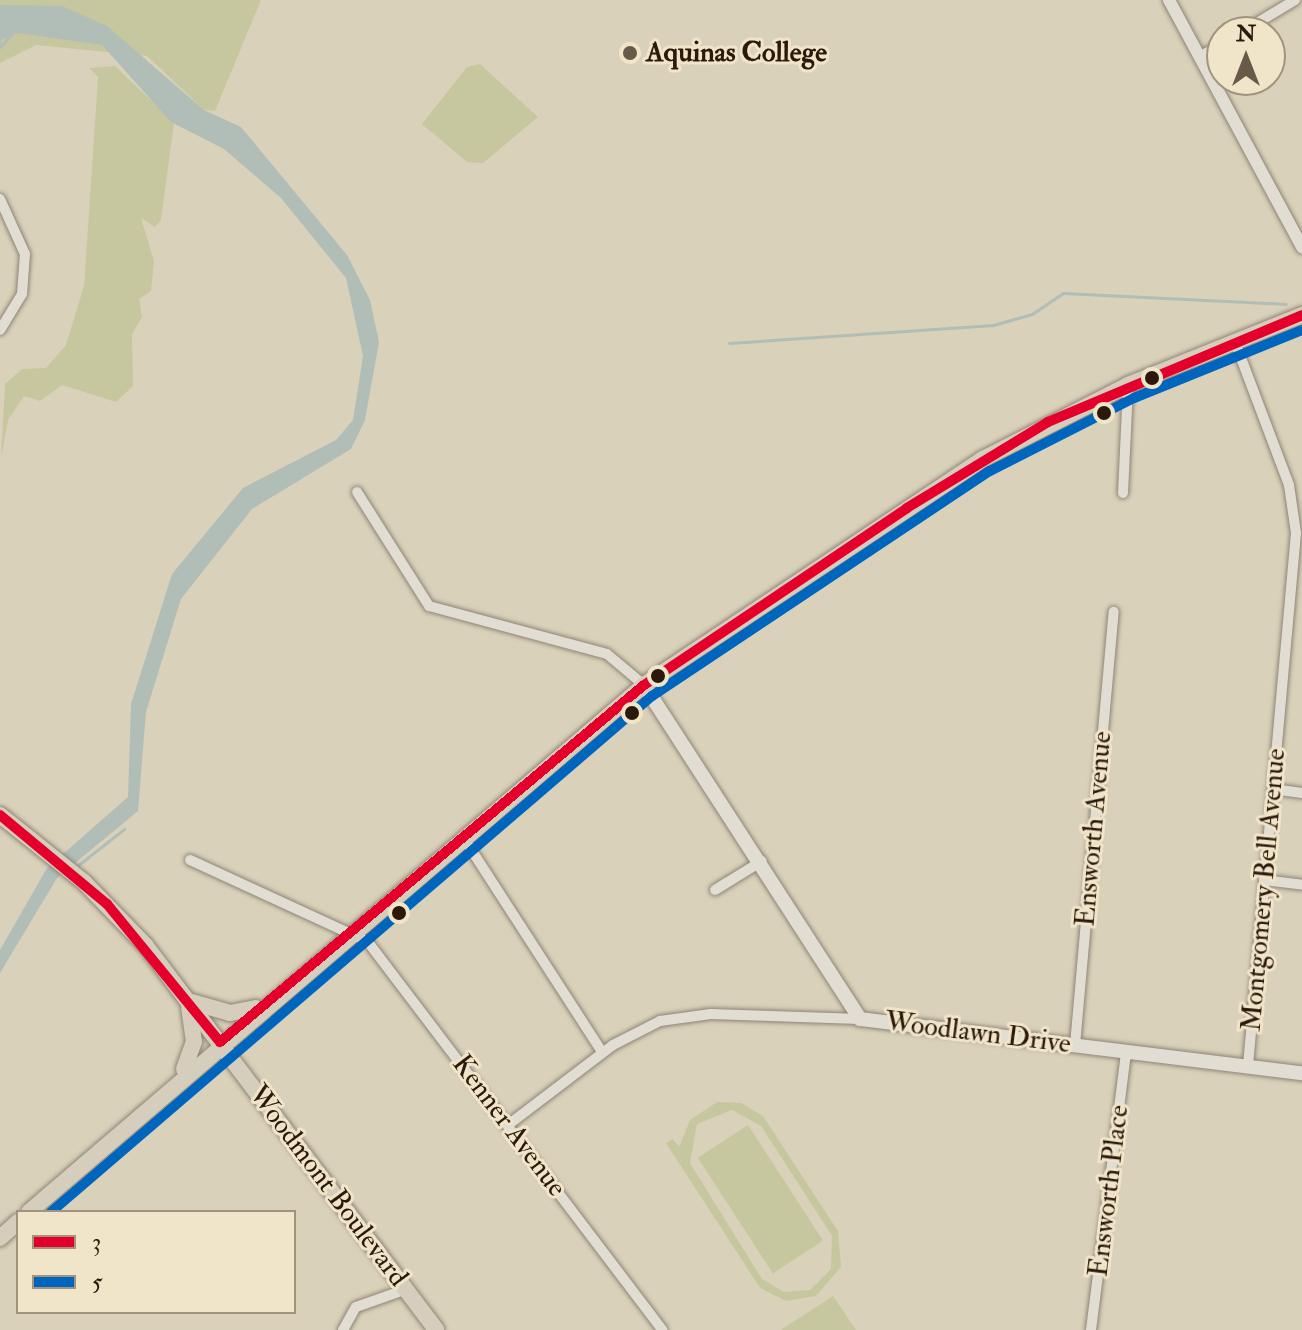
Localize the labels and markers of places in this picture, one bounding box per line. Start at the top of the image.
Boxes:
place label: Aquinas College [646,36,827,70]
marker: Aquinas College [621,44,639,62]
unlabelled marker [1144,370,1160,386]
unlabelled marker [1096,405,1112,421]
unlabelled marker [650,668,666,684]
unlabelled marker [624,705,640,721]
unlabelled marker [391,905,407,921]

